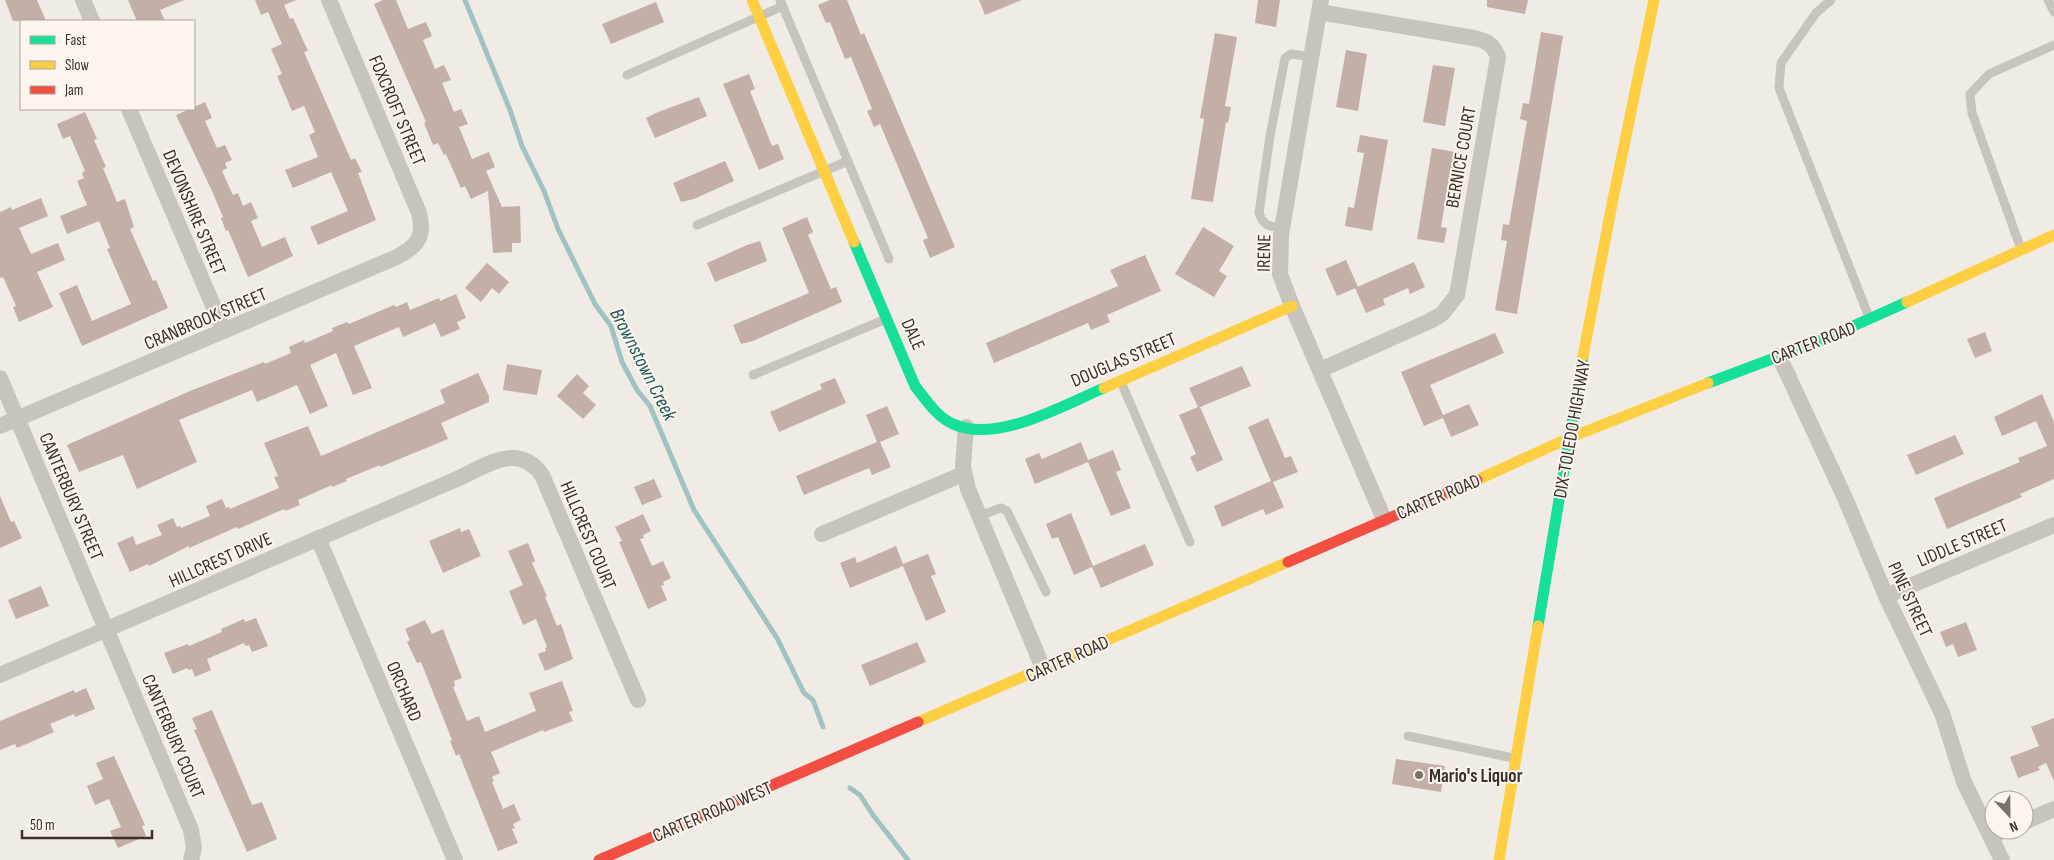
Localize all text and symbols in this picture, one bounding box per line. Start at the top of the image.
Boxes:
legend [20,20,195,110]
text: Fast [65,31,87,50]
street label: FOXCROFT STREET [363,52,430,169]
text: Slow [65,56,89,75]
text: Jam [64,81,83,100]
street label: BERNICE COURT [1441,104,1482,210]
street label: DEVONSHIRE STREET [157,147,230,279]
street label: IRENE [1253,234,1276,272]
street label: CRANBROOK STREET [141,283,271,356]
water label: Brownstown Creek [605,304,682,425]
street label: DALE [896,315,930,354]
street label: CARTER ROAD [1768,317,1859,370]
street label: DOUGLAS STREET [1068,328,1180,393]
street label: DIX-TOLEDO HIGHWAY [1549,358,1596,500]
street label: CANTERBURY STREET [33,429,108,564]
street label: CARTER ROAD [1393,469,1484,525]
street label: HILLCREST COURT [554,478,621,594]
street label: LIDDLE STREET [1914,514,2011,573]
street label: HILLCREST DRIVE [166,527,276,593]
street label: PINE STREET [1882,558,1937,641]
street label: CARTER ROAD [1022,631,1113,688]
street label: ORCHARD [381,658,427,725]
street label: CANTERBURY COURT [136,671,209,802]
place label: Mario's Liquor [1429,765,1523,788]
marker: Mario's Liquor [1413,769,1425,781]
street label: CARTER ROAD WEST [649,777,776,848]
north arrow [1984,790,2034,840]
scale bar [22,808,152,840]
text: 50 m [30,816,55,835]
text: N [2007,817,2020,836]

